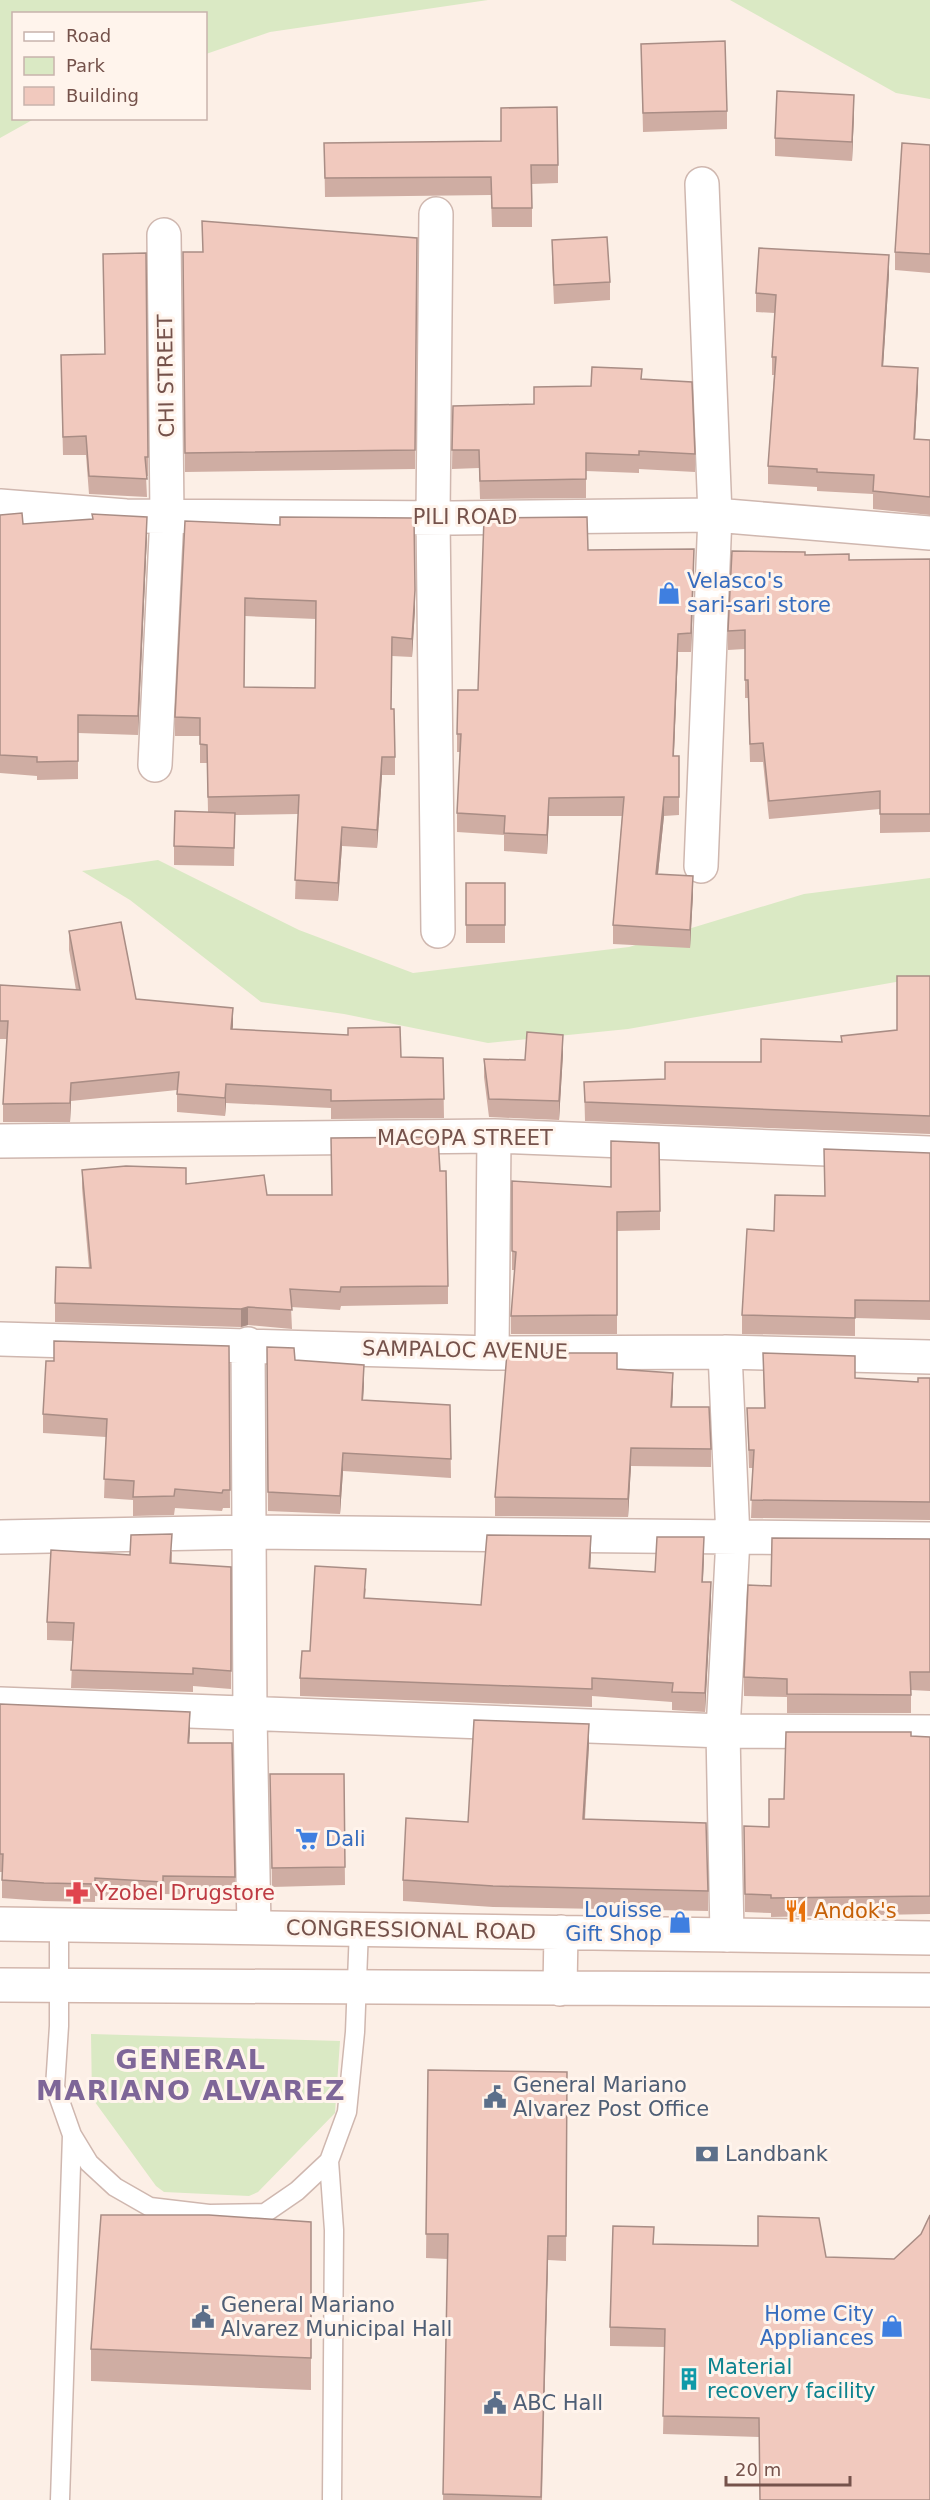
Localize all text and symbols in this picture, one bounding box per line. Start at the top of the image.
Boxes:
legend [12,12,207,120]
text: Road [66,25,111,46]
text: Park [66,55,105,76]
text: Building [66,85,139,106]
street label: CHI STREET [153,314,179,438]
street label: PILI ROAD [413,505,517,529]
place label: Velasco's sari-sari store [687,569,831,617]
shop icon: Velasco's sari-sari store [656,580,682,606]
street label: MACOPA STREET [377,1126,553,1150]
street label: SAMPALOC AVENUE [362,1336,568,1364]
supermarket icon: Dali [294,1826,320,1852]
place label: Dali [325,1827,366,1851]
pharmacy icon: Yzobel Drugstore [64,1880,90,1906]
place label: Yzobel Drugstore [94,1881,275,1905]
place label: Louisse Gift Shop [565,1898,662,1946]
restaurant icon: Andok's [783,1898,809,1924]
place label: Andok's [814,1899,897,1923]
shop icon: Louisse Gift Shop [667,1909,693,1935]
street label: CONGRESSIONAL ROAD [286,1916,536,1944]
district label: GENERAL MARIANO ALVAREZ [36,2044,346,2106]
place label: General Mariano Alvarez Post Office [513,2073,709,2121]
public building icon: General Mariano Alvarez Post Office [482,2084,508,2110]
bank icon: Landbank [694,2141,720,2167]
place label: Landbank [725,2142,829,2166]
place label: General Mariano Alvarez Municipal Hall [221,2293,452,2341]
place label: Home City Appliances [760,2302,874,2350]
public building icon: General Mariano Alvarez Municipal Hall [190,2304,216,2330]
shop icon: Home City Appliances [879,2313,905,2339]
place label: Material recovery facility [707,2355,876,2403]
building icon: Material recovery facility [676,2366,702,2392]
public building icon: ABC Hall [482,2390,508,2416]
place label: ABC Hall [513,2391,603,2415]
scale bar [726,2449,850,2487]
text: 20 m [735,2459,781,2480]

